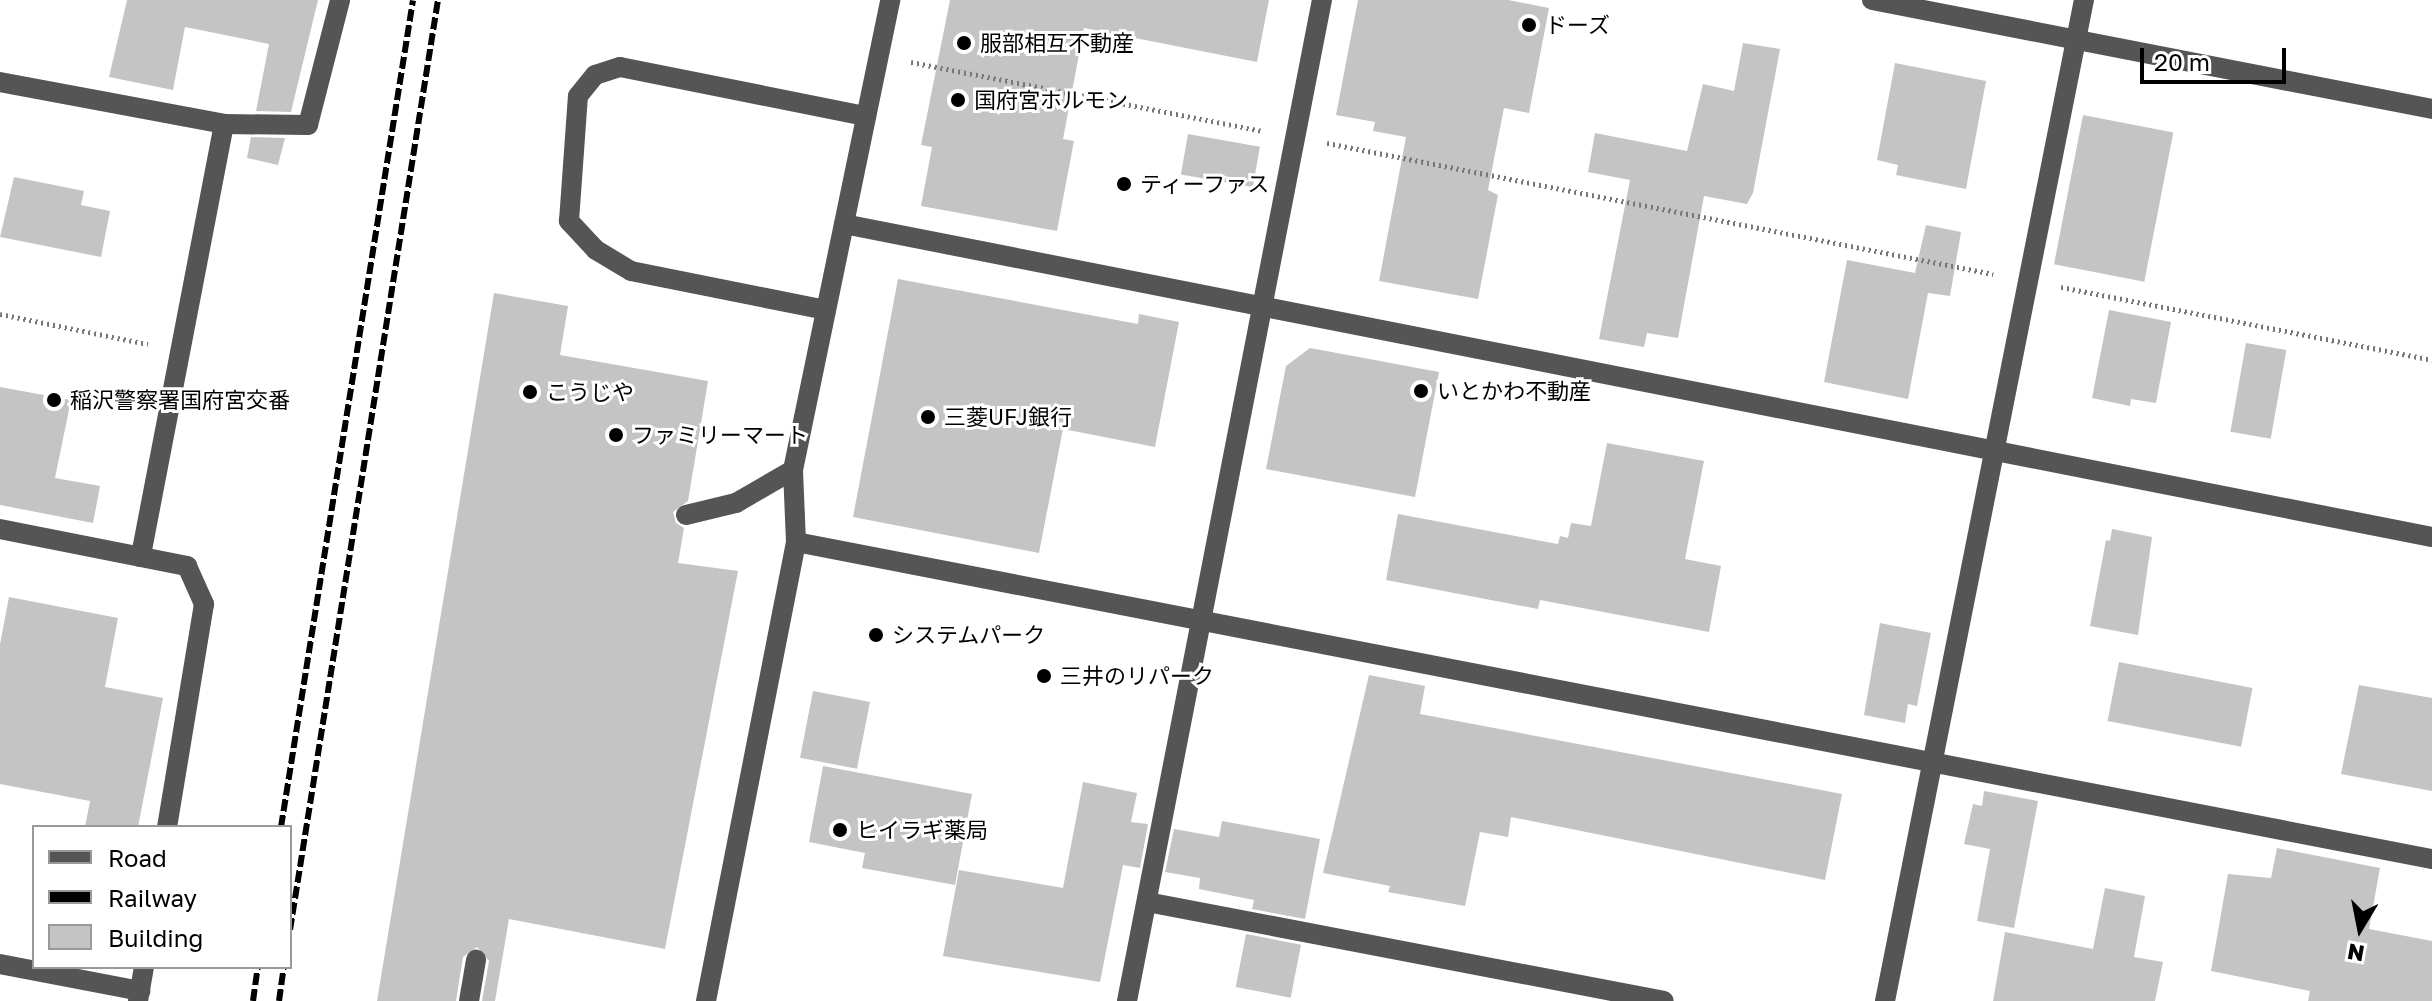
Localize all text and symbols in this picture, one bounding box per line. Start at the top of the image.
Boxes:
place label: ドーズ [1545,12,1611,38]
marker: ドーズ [1520,16,1538,34]
place label: 服部相互不動産 [980,30,1134,56]
scale bar [2144,32,2290,82]
marker: 服部相互不動産 [955,34,973,52]
text: 20 m [2154,47,2210,76]
place label: 国府宮ホルモン [974,87,1128,113]
marker: 国府宮ホルモン [949,91,967,109]
place label: ティーファス [1140,171,1272,197]
marker: ティーファス [1115,175,1133,193]
place label: いとかわ不動産 [1437,378,1591,404]
place label: こうじや [546,379,634,405]
marker: いとかわ不動産 [1412,382,1430,400]
marker: こうじや [521,383,539,401]
place label: 稲沢警察署国府宮交番 [70,387,290,413]
marker: 稲沢警察署国府宮交番 [45,391,63,409]
place label: 三菱UFJ銀行 [944,404,1072,430]
marker: 三菱UFJ銀行 [919,408,937,426]
place label: ファミリーマート [632,422,808,448]
marker: ファミリーマート [607,426,625,444]
place label: システムパーク [892,622,1046,648]
marker: システムパーク [867,626,885,644]
place label: 三井のリパーク [1060,663,1214,689]
marker: 三井のリパーク [1035,667,1053,685]
place label: ヒイラギ薬局 [856,817,988,843]
marker: ヒイラギ薬局 [831,821,849,839]
legend [32,825,292,969]
text: Road [108,843,167,872]
text: Railway [108,883,197,912]
north arrow [2320,889,2400,969]
text: Building [108,923,203,952]
text: N [2345,938,2366,968]

